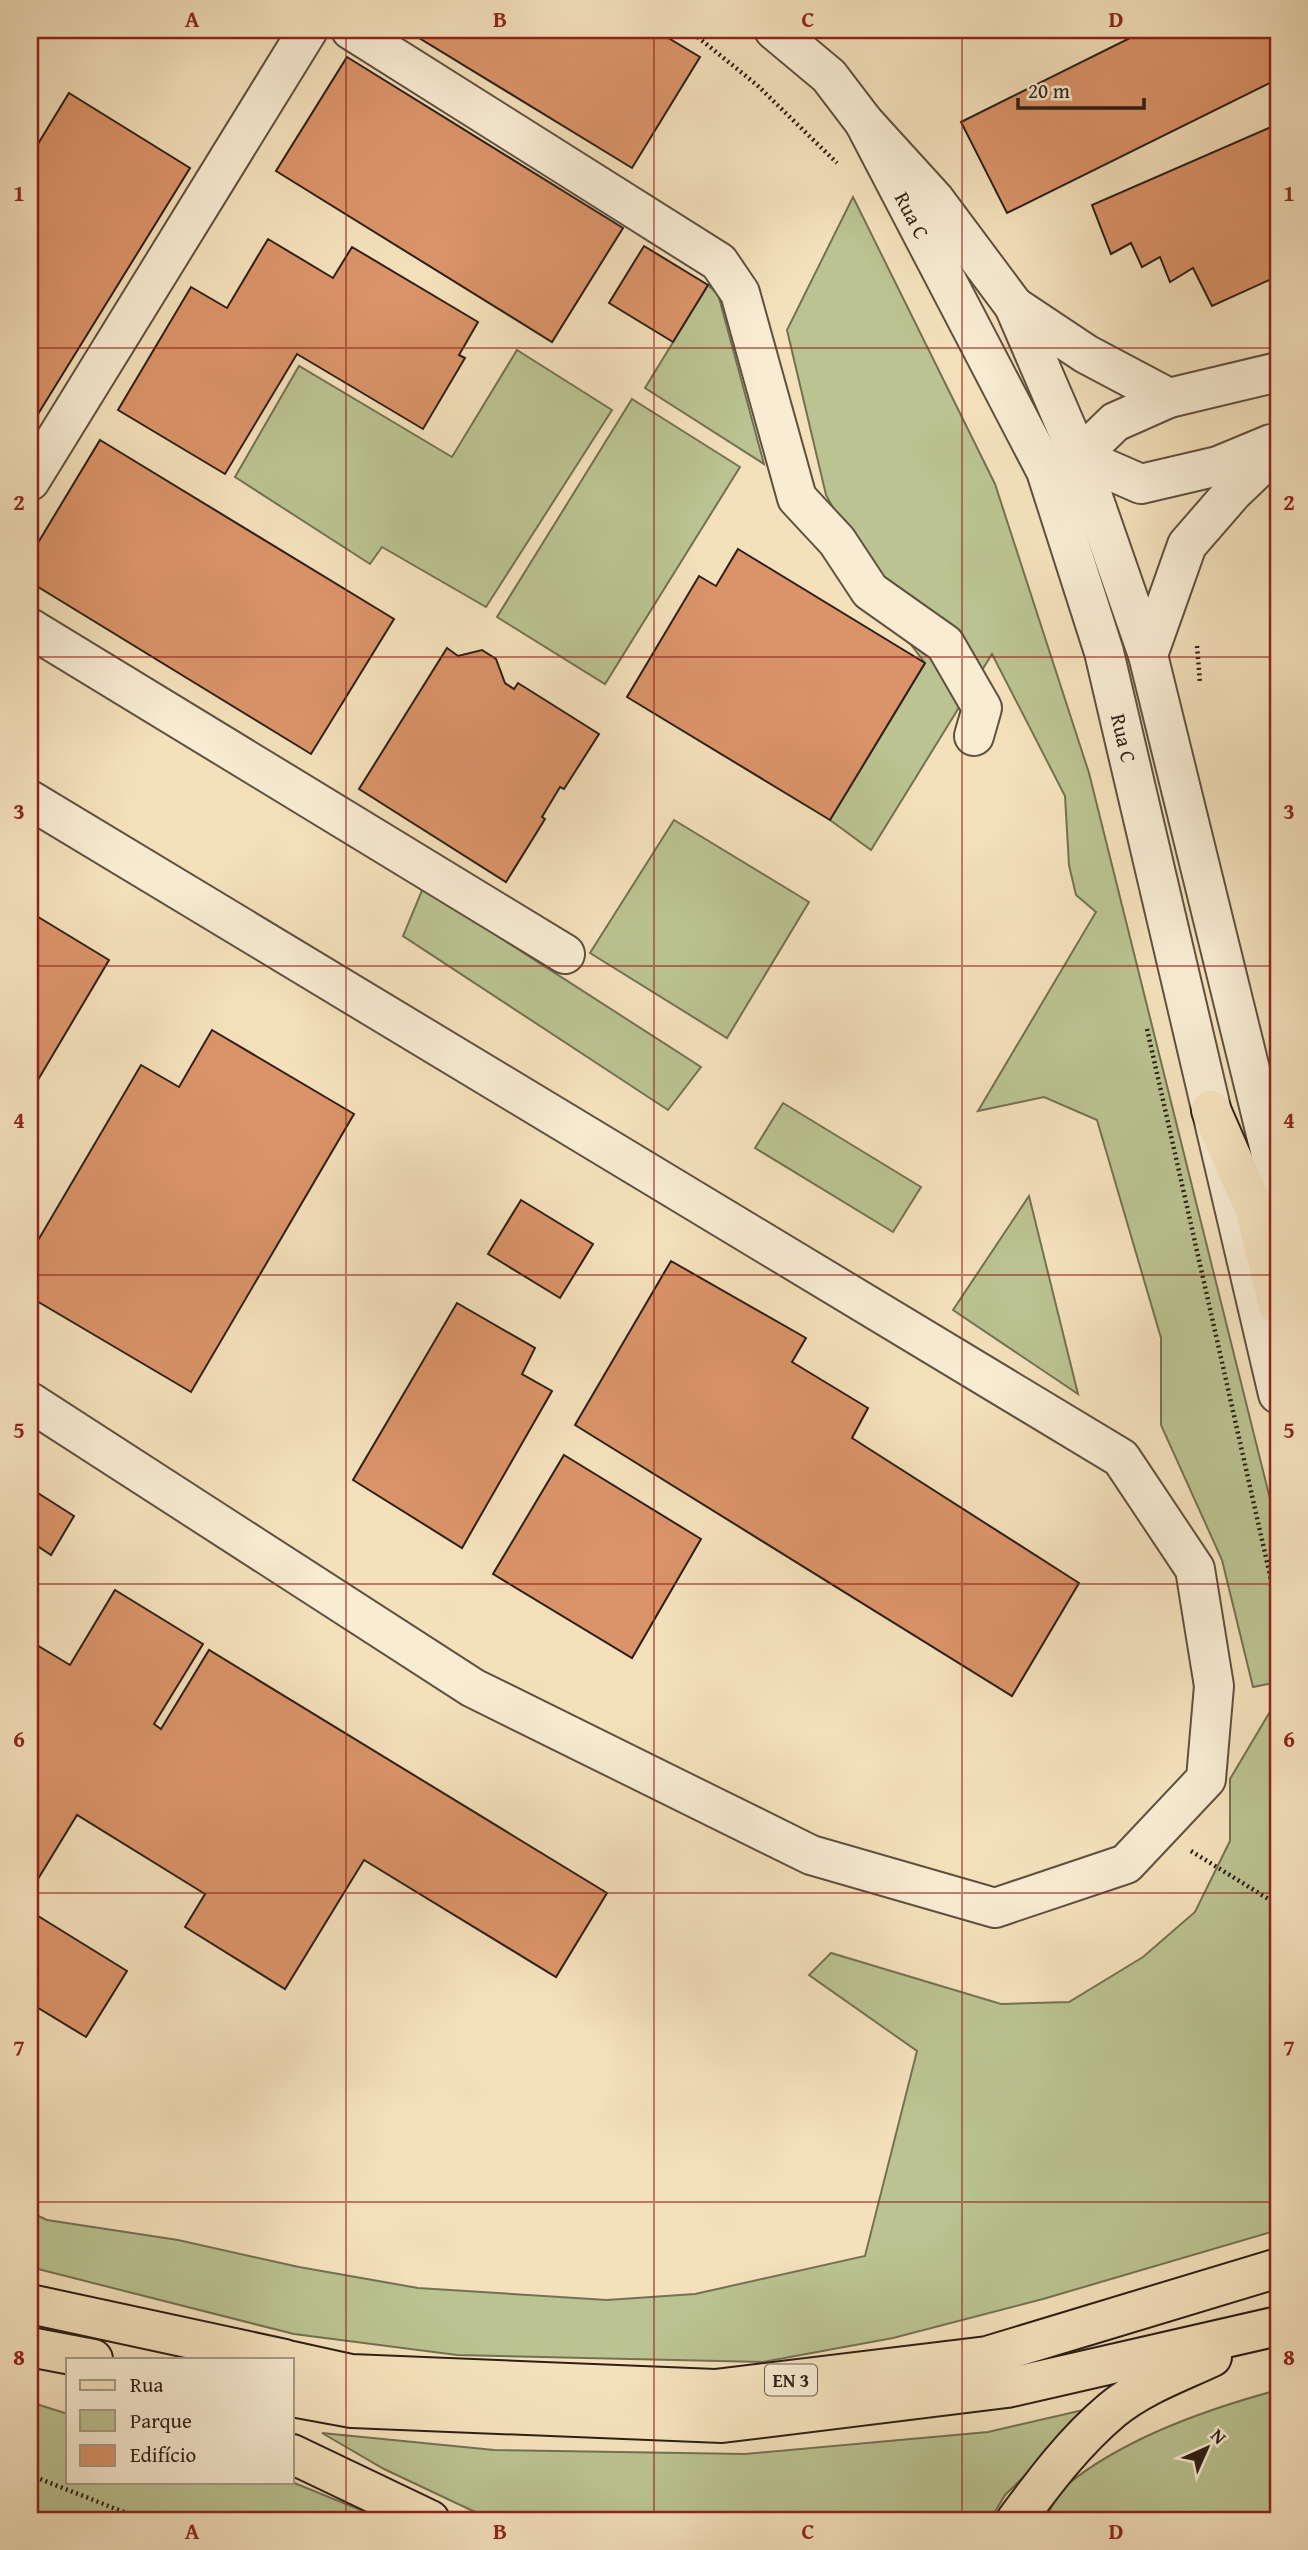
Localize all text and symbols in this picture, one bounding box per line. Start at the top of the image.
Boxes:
text: A [185,2,200,35]
text: B [493,2,507,35]
text: C [801,2,815,35]
text: D [1109,2,1124,35]
scale bar [1018,66,1144,110]
text: 20 m [1028,75,1070,106]
text: 1 [13,176,25,209]
text: 1 [1283,176,1295,209]
street label: Rua C [887,186,938,244]
text: 2 [13,485,25,518]
text: 2 [1283,485,1295,518]
street label: Rua C [1103,710,1145,766]
text: 3 [13,794,25,827]
text: 3 [1283,794,1295,827]
text: 4 [13,1103,25,1136]
text: 4 [1283,1103,1295,1136]
text: 5 [13,1413,25,1446]
text: 5 [1283,1413,1295,1446]
text: 6 [13,1722,25,1755]
text: 6 [1283,1722,1295,1755]
text: 7 [13,2031,25,2064]
text: 7 [1283,2031,1295,2064]
text: 8 [13,2340,25,2373]
text: 8 [1283,2340,1295,2373]
legend [66,2358,294,2484]
road number: EN 3 [765,2364,817,2396]
text: Rua [130,2369,163,2400]
text: Parque [130,2405,192,2436]
north arrow [1172,2414,1242,2484]
text: N [1205,2422,1234,2451]
text: Edifício [130,2439,196,2470]
text: A [185,2514,200,2547]
text: B [493,2514,507,2547]
text: C [801,2514,815,2547]
text: D [1109,2514,1124,2547]

